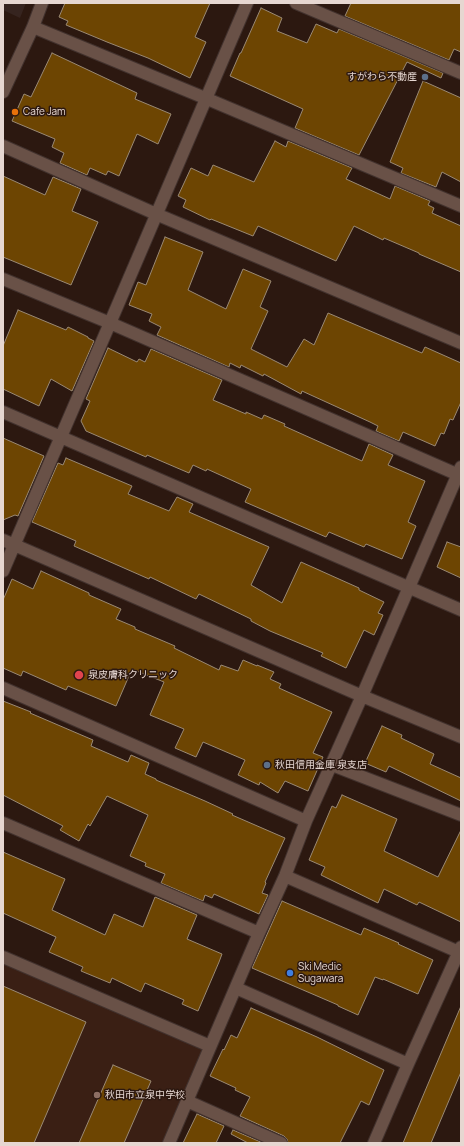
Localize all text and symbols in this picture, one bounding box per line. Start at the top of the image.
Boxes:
place label: すがわら不動産 [347,71,417,83]
marker: すがわら不動産 [420,72,430,82]
place label: Cafe Jam [23,106,66,118]
marker: Cafe Jam [10,107,20,117]
marker: 泉皮膚科クリニック [73,669,85,681]
place label: 泉皮膚科クリニック [88,669,178,681]
place label: 秋田信用金庫 泉支店 [275,759,367,771]
marker: 秋田信用金庫 泉支店 [262,760,272,770]
place label: Ski Medic Sugawara [298,961,343,984]
marker: Ski Medic Sugawara [285,968,295,978]
place label: 秋田市立泉中学校 [105,1089,185,1101]
marker: 秋田市立泉中学校 [92,1090,102,1100]

